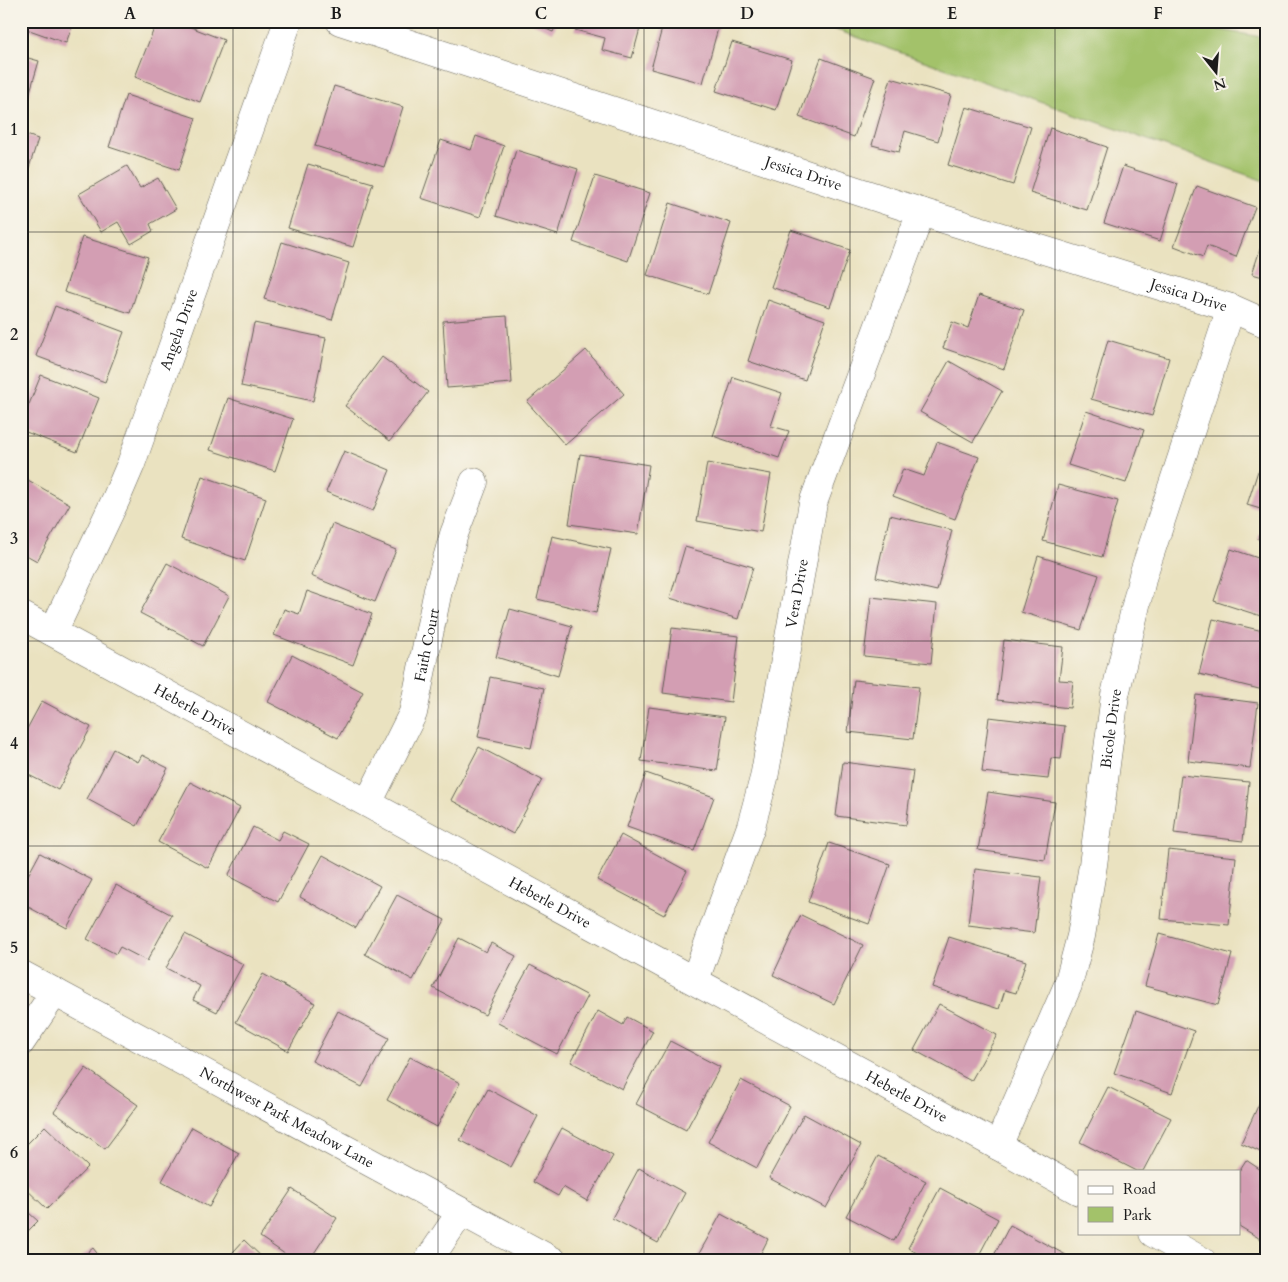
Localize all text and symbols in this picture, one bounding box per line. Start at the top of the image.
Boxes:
text: A [124,3,136,25]
text: B [330,3,342,25]
text: C [535,3,547,25]
text: D [740,3,754,25]
text: E [947,3,957,25]
text: F [1153,3,1163,25]
north arrow [1190,48,1240,98]
text: N [1211,73,1228,95]
text: 1 [10,119,18,141]
street label: Jessica Drive [761,151,845,195]
street label: Jessica Drive [1146,273,1230,316]
street label: Angela Drive [155,286,202,373]
text: 2 [10,324,18,346]
text: 3 [10,528,18,550]
street label: Vera Drive [781,557,813,630]
street label: Faith Court [410,606,444,683]
street label: Heberle Drive [150,679,240,740]
street label: Bicole Drive [1096,686,1126,770]
text: 4 [10,733,18,755]
street label: Heberle Drive [505,872,595,933]
text: 5 [10,937,18,959]
street label: Northwest Park Meadow Lane [196,1062,378,1173]
street label: Heberle Drive [862,1066,951,1127]
text: 6 [10,1142,18,1164]
legend [1078,1170,1240,1234]
text: Road [1123,1179,1156,1199]
text: Park [1123,1205,1152,1225]

